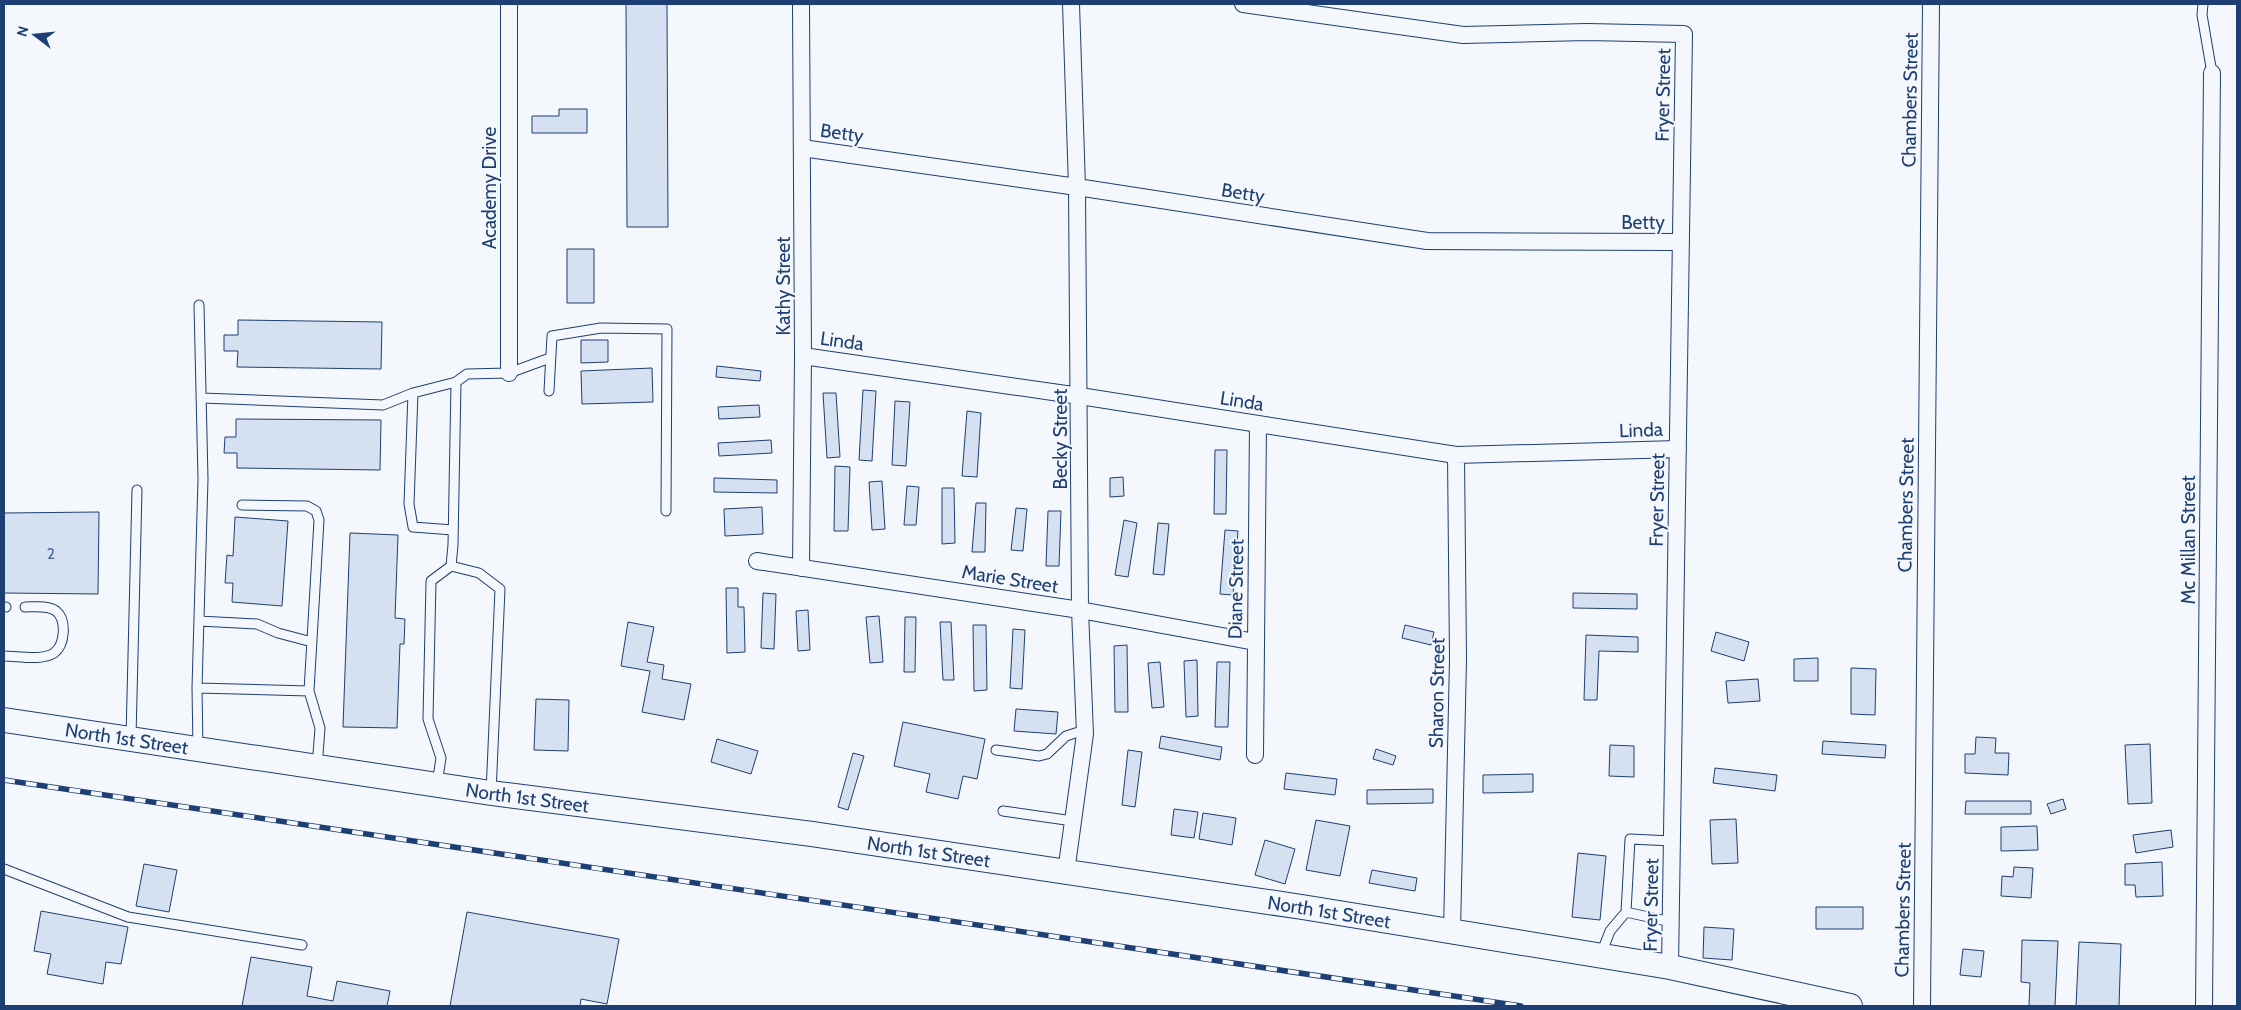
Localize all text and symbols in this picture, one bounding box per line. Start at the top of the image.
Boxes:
north arrow [10,10,60,60]
text: N [12,24,33,39]
street label: Chambers Street [1897,32,1923,168]
street label: Fryer Street [1651,48,1675,142]
street label: Betty [819,119,866,147]
street label: Academy Drive [478,127,501,249]
street label: Betty [1220,178,1267,208]
street label: Betty [1621,211,1665,234]
street label: Kathy Street [772,236,795,335]
street label: Linda [819,327,865,355]
street label: Linda [1219,386,1265,416]
street label: Becky Street [1049,388,1072,489]
street label: Linda [1619,418,1663,442]
street label: Chambers Street [1893,437,1919,573]
street label: Fryer Street [1645,453,1669,547]
street label: Mc Millan Street [2177,475,2200,605]
street label: Diane Street [1224,538,1248,639]
house number: 2 [47,544,55,563]
street label: Marie Street [960,560,1060,598]
street label: Sharon Street [1425,637,1449,748]
street label: North 1st Street [64,718,190,759]
street label: North 1st Street [464,778,591,817]
street label: North 1st Street [866,831,992,872]
street label: Chambers Street [1890,842,1916,978]
street label: Fryer Street [1639,858,1663,952]
street label: North 1st Street [1266,891,1393,933]

